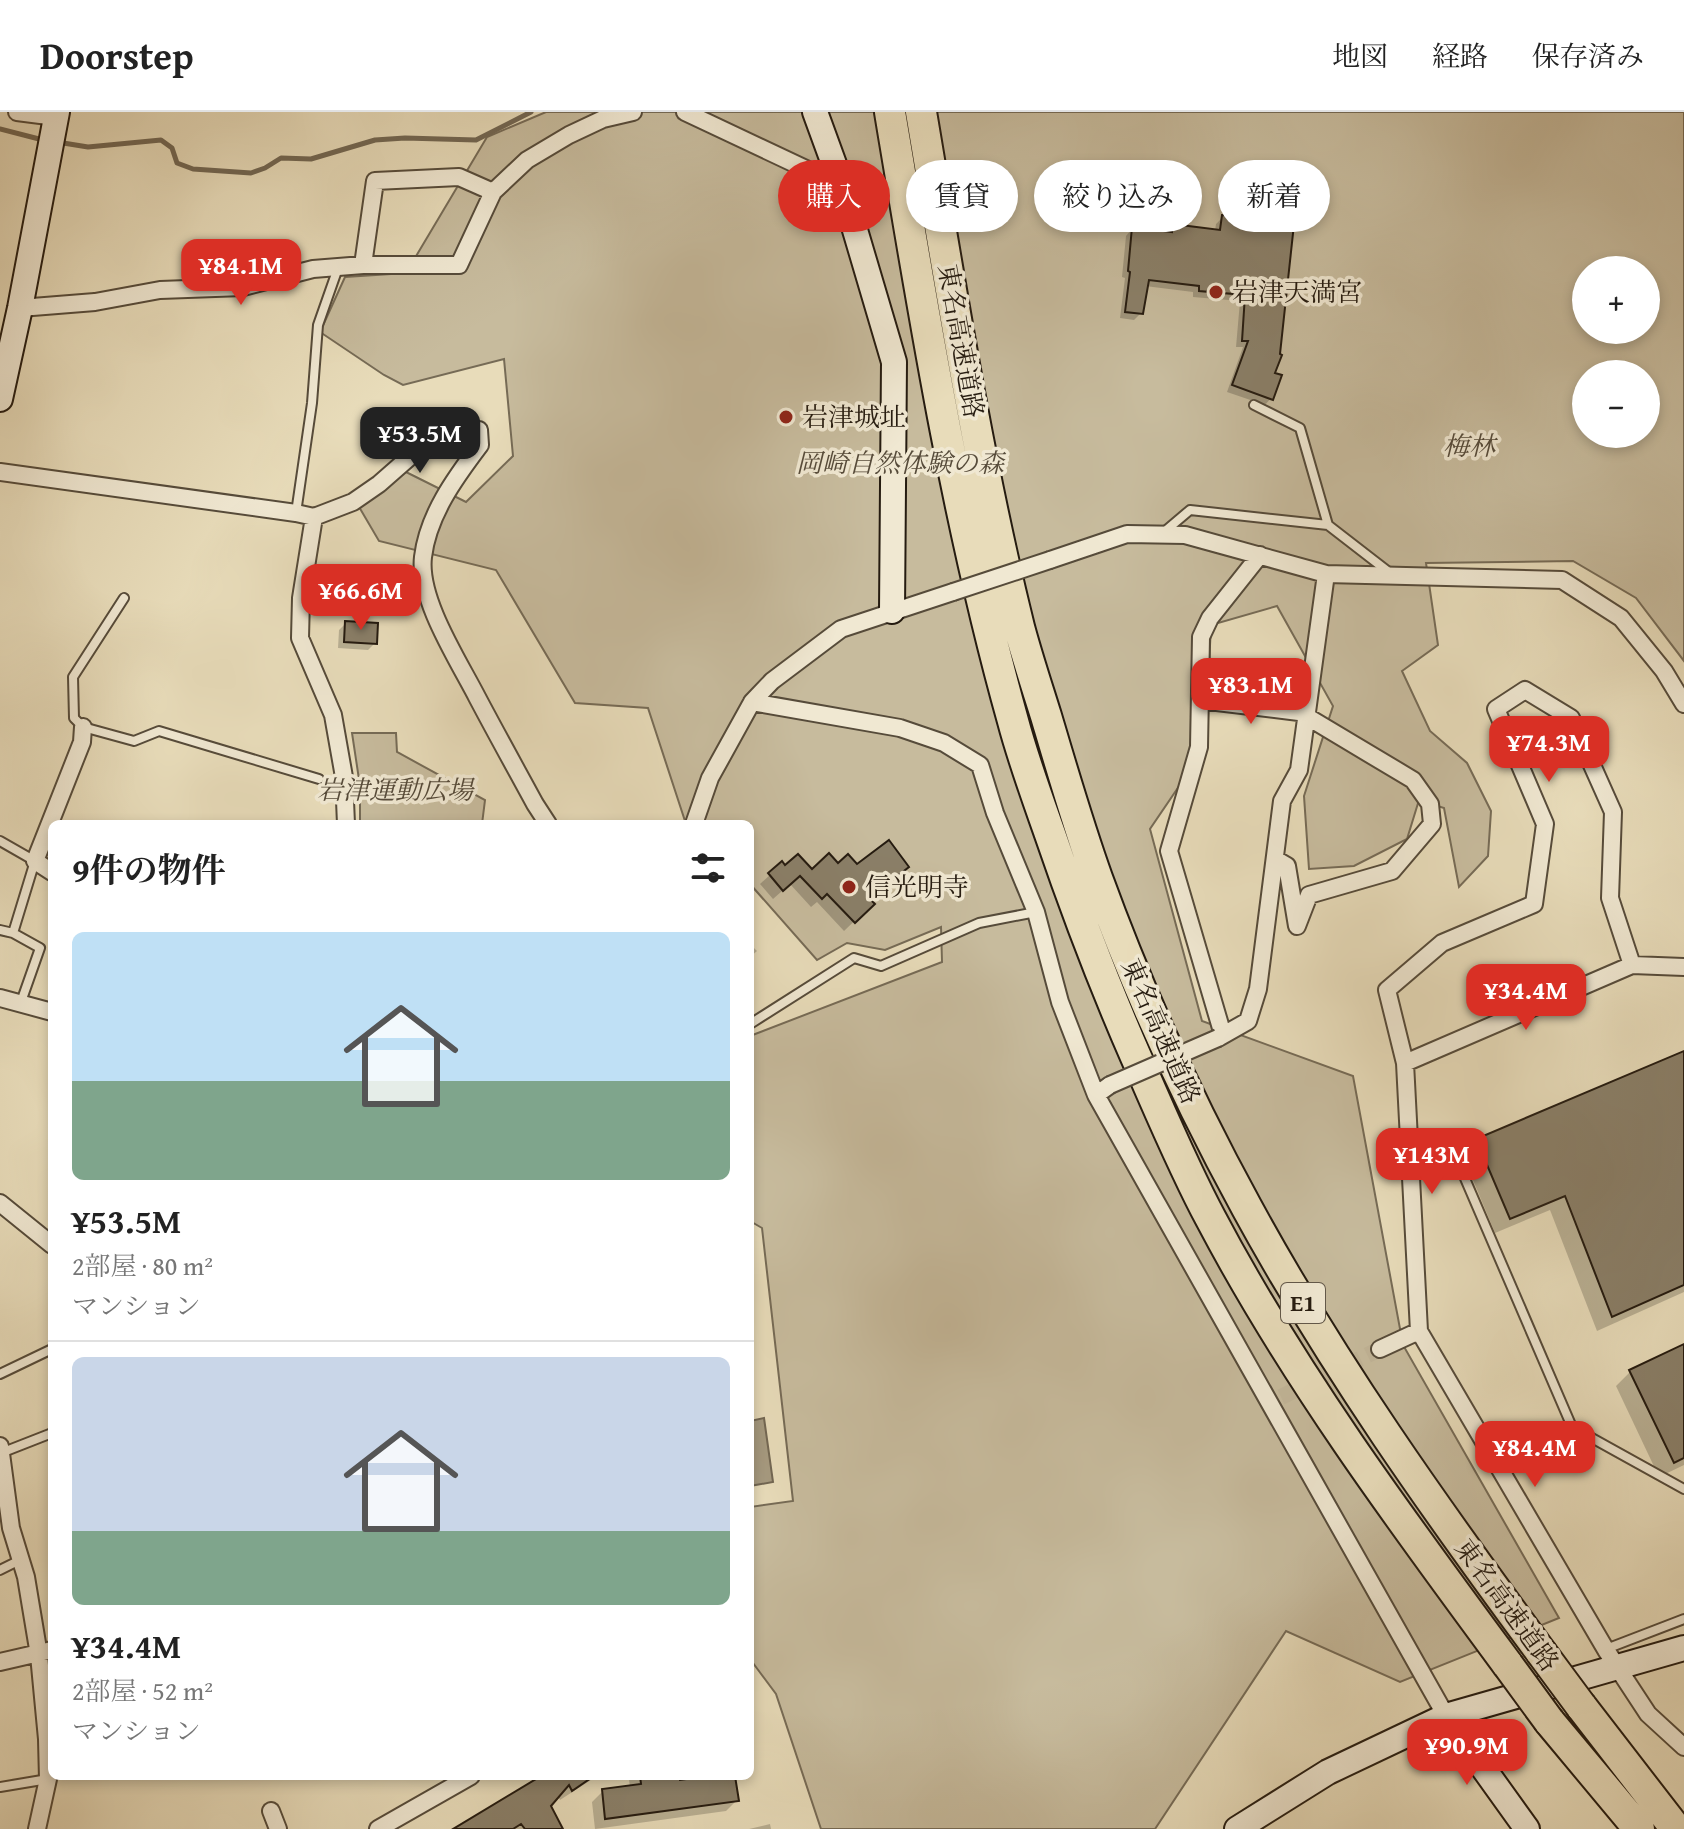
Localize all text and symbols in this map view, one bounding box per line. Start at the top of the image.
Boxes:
text: Doorstep [40,27,194,83]
text: 地図 [1332,35,1388,76]
text: 経路 [1432,35,1488,76]
text: 保存済み [1532,35,1644,76]
chip: 購入 [778,160,890,232]
chip: 賃貸 [906,160,1018,232]
chip: 絞り込み [1034,160,1202,232]
chip: 新着 [1218,160,1330,232]
pin: ¥84.1M [176,239,306,307]
text: ¥84.1M [199,245,283,284]
map controls [1572,256,1660,448]
button: + [1572,256,1660,344]
street label: 東名高速道路 [929,261,994,421]
place label: 岩津天満宮 [1232,272,1362,311]
marker: 岩津天満宮 [1207,283,1225,301]
button: − [1572,360,1660,448]
place label: 岩津城址 [802,397,906,436]
pin: ¥53.5M [355,407,485,475]
marker: 岩津城址 [777,408,795,426]
text: ¥53.5M [378,413,462,452]
park label: 梅林 [1443,426,1499,465]
park label: 岡崎自然体験の森 [796,443,1007,482]
pin: ¥66.6M [296,564,426,632]
text: ¥66.6M [319,570,403,609]
pin: ¥83.1M [1186,658,1316,726]
text: ¥83.1M [1209,664,1293,703]
pin: ¥74.3M [1484,716,1614,784]
text: ¥74.3M [1507,722,1591,761]
park label: 岩津運動広場 [317,770,475,809]
text: 9件の物件 [72,845,226,894]
icon: filters [686,846,730,890]
place label: 信光明寺 [865,867,969,906]
marker: 信光明寺 [840,878,858,896]
street label: 東名高速道路 [1112,952,1211,1110]
pin: ¥34.4M [1461,964,1591,1032]
text: ¥34.4M [1484,970,1568,1009]
icon: home [329,984,473,1128]
pin: ¥143M [1376,1128,1488,1196]
text: ¥143M [1394,1134,1470,1173]
text: ¥53.5M [72,1196,181,1245]
text: 2部屋 · 80 m² [72,1246,213,1285]
road number: E1 [1281,1283,1325,1323]
text: マンション [72,1286,201,1325]
icon: home [329,1409,473,1553]
pin: ¥84.4M [1470,1421,1600,1489]
text: ¥84.4M [1493,1427,1577,1466]
street label: 東名高速道路 [1446,1530,1569,1679]
text: ¥34.4M [72,1621,181,1670]
text: 2部屋 · 52 m² [72,1671,213,1710]
text: マンション [72,1711,201,1750]
pin: ¥90.9M [1402,1719,1532,1787]
text: ¥90.9M [1425,1725,1509,1764]

